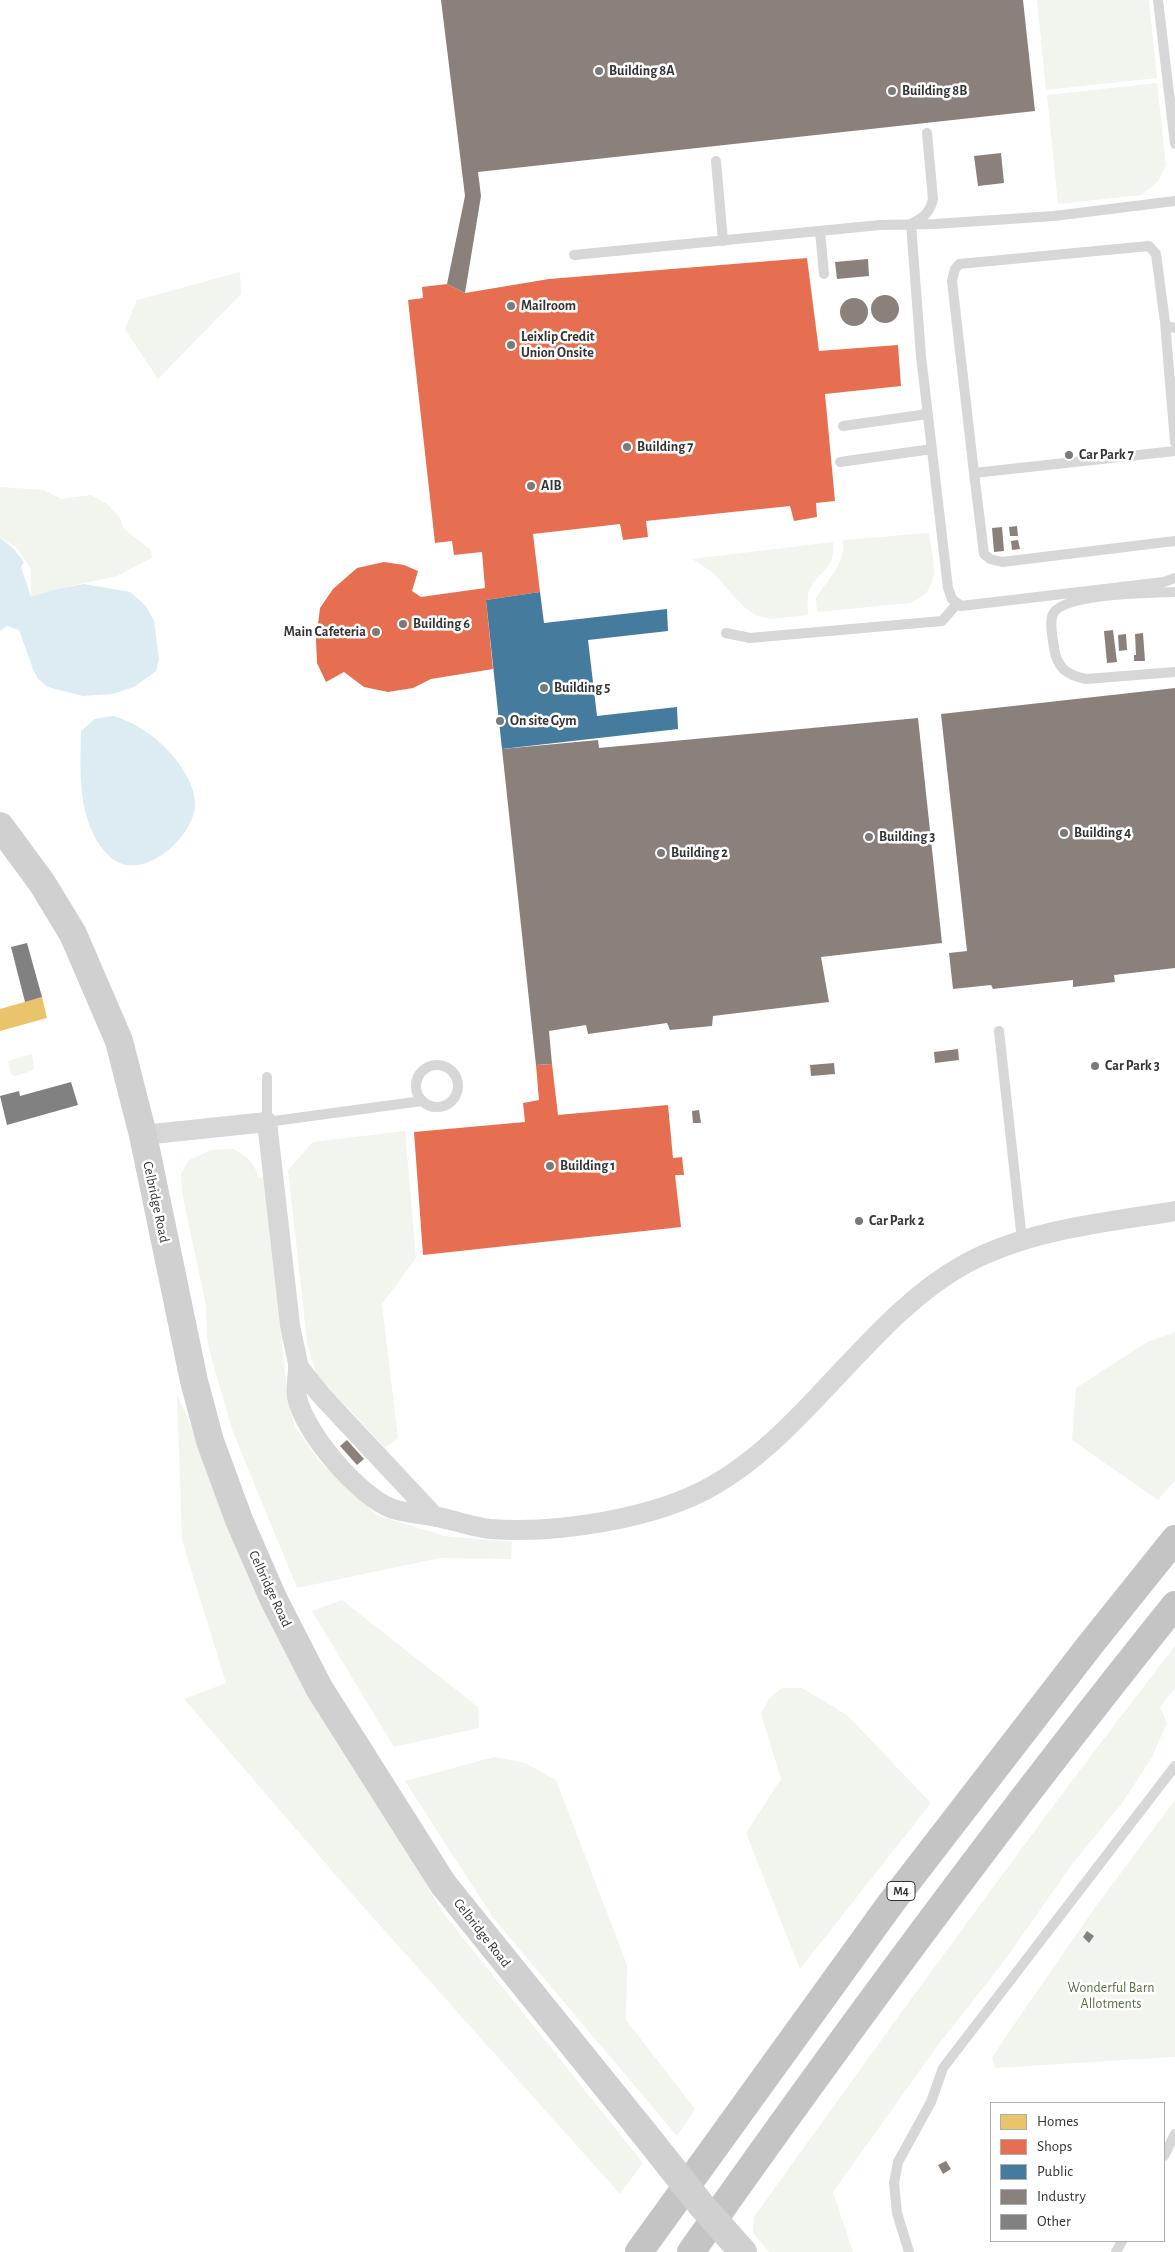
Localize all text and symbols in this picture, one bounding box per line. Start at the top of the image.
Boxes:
place label: Building 8A [609,63,675,79]
marker: Building 8A [593,65,605,77]
place label: Building 8B [902,83,967,99]
marker: Building 8B [886,85,898,97]
place label: Mailroom [521,298,576,314]
marker: Mailroom [505,300,517,312]
place label: Leixlip Credit Union Onsite [521,329,595,362]
marker: Leixlip Credit Union Onsite [505,339,517,351]
place label: Building 7 [637,439,693,455]
marker: Building 7 [621,441,633,453]
place label: Car Park 7 [1079,447,1134,463]
marker: Car Park 7 [1063,449,1075,461]
place label: AIB [541,478,562,494]
marker: AIB [525,480,537,492]
place label: Building 6 [413,616,470,632]
marker: Building 6 [397,618,409,630]
place label: Main Cafeteria [284,624,366,640]
marker: Main Cafeteria [370,626,382,638]
place label: Building 5 [554,680,610,696]
marker: Building 5 [538,682,550,694]
place label: On site Gym [510,713,576,729]
marker: On site Gym [494,715,506,727]
place label: Building 4 [1074,825,1131,841]
marker: Building 4 [1058,827,1070,839]
place label: Building 3 [879,829,935,845]
marker: Building 3 [863,831,875,843]
place label: Building 2 [671,845,728,861]
marker: Building 2 [655,847,667,859]
place label: Car Park 3 [1105,1058,1160,1074]
marker: Car Park 3 [1089,1060,1101,1072]
place label: Building 1 [560,1158,615,1174]
street label: Celbridge Road [139,1160,173,1244]
marker: Building 1 [544,1160,556,1172]
place label: Car Park 2 [869,1213,924,1229]
marker: Car Park 2 [853,1215,865,1227]
street label: Celbridge Road [245,1548,295,1630]
road number: M4 [887,1882,915,1900]
street label: Celbridge Road [450,1895,514,1971]
park label: Wonderful Barn Allotments [1068,1980,1154,2012]
legend [990,2102,1165,2242]
text: Homes [1037,2114,1079,2129]
text: Shops [1037,2139,1072,2154]
text: Public [1037,2164,1073,2179]
text: Industry [1037,2189,1086,2204]
text: Other [1037,2214,1071,2229]

